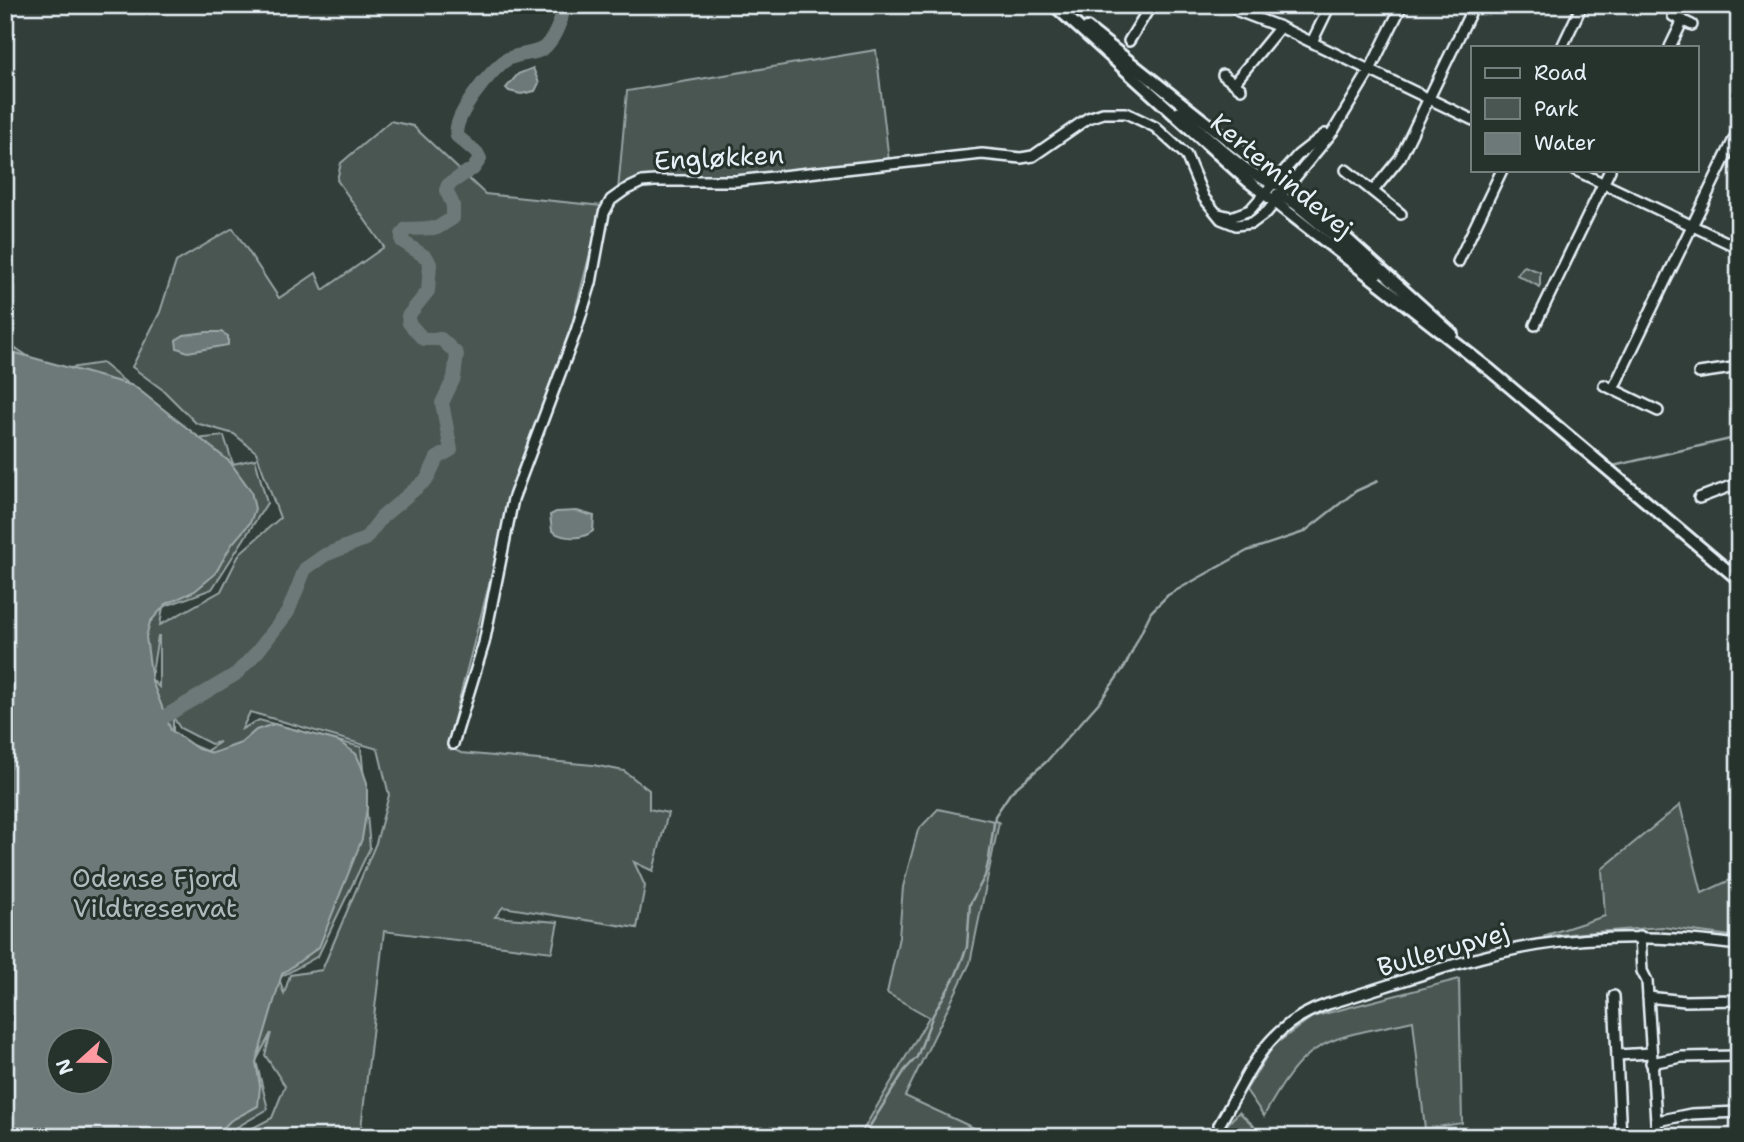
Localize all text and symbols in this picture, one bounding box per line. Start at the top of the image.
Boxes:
legend [1471,46,1698,172]
text: Road [1534,59,1587,87]
text: Park [1534,95,1579,123]
street label: Kertemindevej [1203,105,1361,245]
text: Water [1534,129,1596,157]
street label: Engløkken [653,136,785,178]
park label: Odense Fjord Vildtreservat [72,860,238,925]
street label: Bullerupvej [1373,914,1513,984]
north arrow [46,1026,116,1096]
text: N [50,1055,79,1078]

